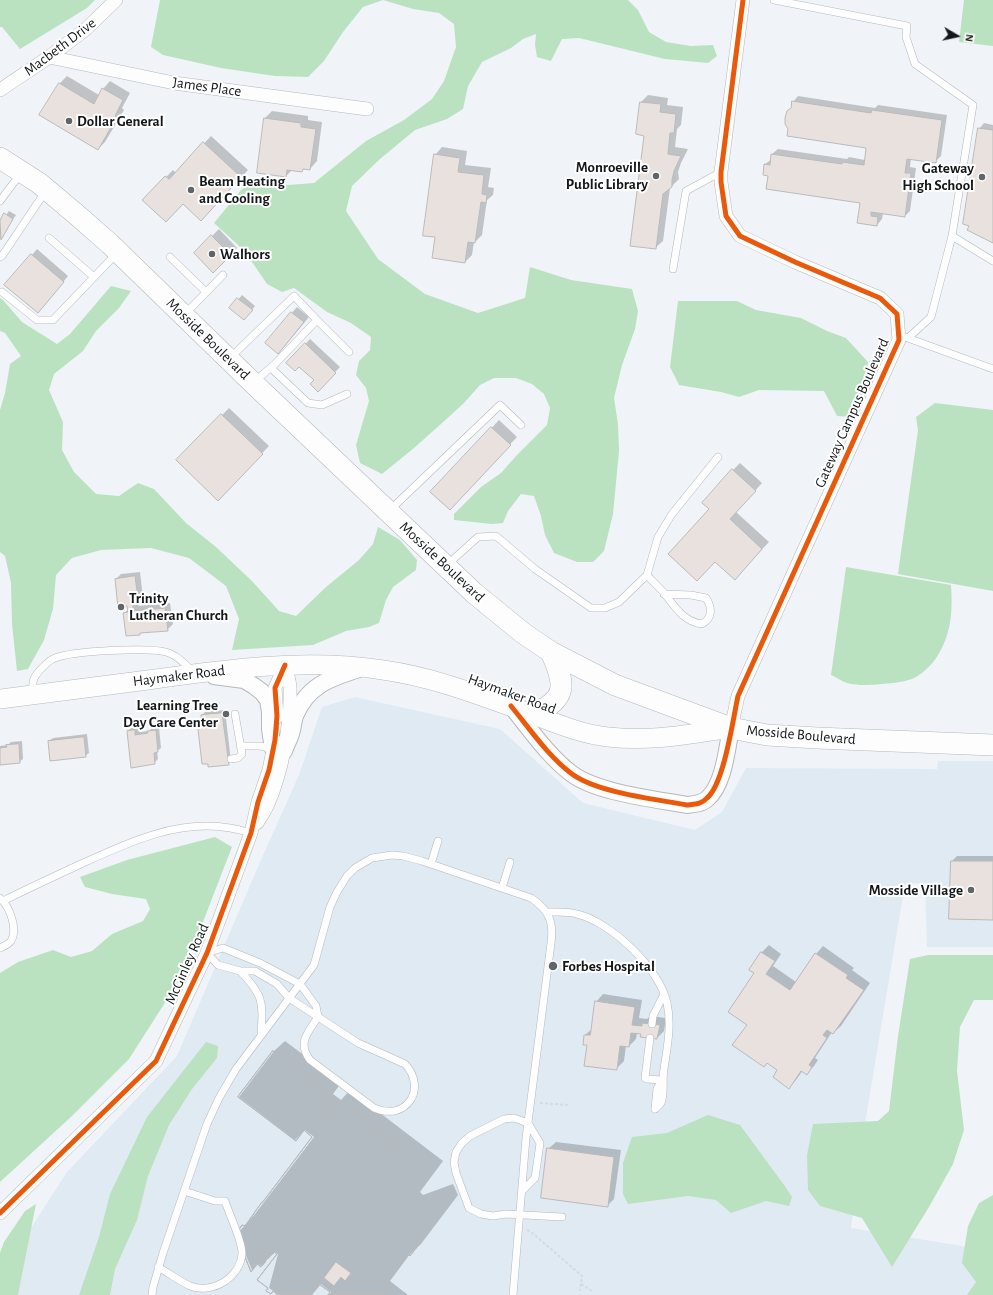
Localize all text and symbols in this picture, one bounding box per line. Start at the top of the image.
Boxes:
street label: Macbeth Drive [21,14,99,80]
north arrow [937,16,977,56]
text: N [963,33,975,43]
street label: James Place [171,73,243,101]
place label: Dollar General [77,112,164,130]
marker: Dollar General [64,116,74,126]
place label: Monroeville Public Library [566,158,648,193]
place label: Gateway High School [902,159,974,194]
marker: Monroeville Public Library [651,171,661,181]
place label: Beam Heating and Cooling [199,172,285,207]
marker: Gateway High School [977,172,987,182]
marker: Beam Heating and Cooling [186,185,196,195]
place label: Walhors [220,245,270,263]
marker: Walhors [207,249,217,259]
street label: Mosside Boulevard [162,294,254,384]
street label: Gateway Campus Boulevard [811,335,893,491]
street label: Mosside Boulevard [396,518,488,606]
place label: Trinity Lutheran Church [129,589,228,624]
marker: Trinity Lutheran Church [116,602,126,612]
street label: Haymaker Road [132,661,226,691]
street label: Haymaker Road [465,670,559,718]
place label: Learning Tree Day Care Center [123,696,218,731]
marker: Learning Tree Day Care Center [221,709,231,719]
street label: Mosside Boulevard [746,721,856,749]
place label: Mosside Village [869,881,963,899]
marker: Mosside Village [966,885,976,895]
street label: McGinley Road [161,921,213,1007]
place label: Forbes Hospital [562,957,655,975]
marker: Forbes Hospital [547,960,559,972]

